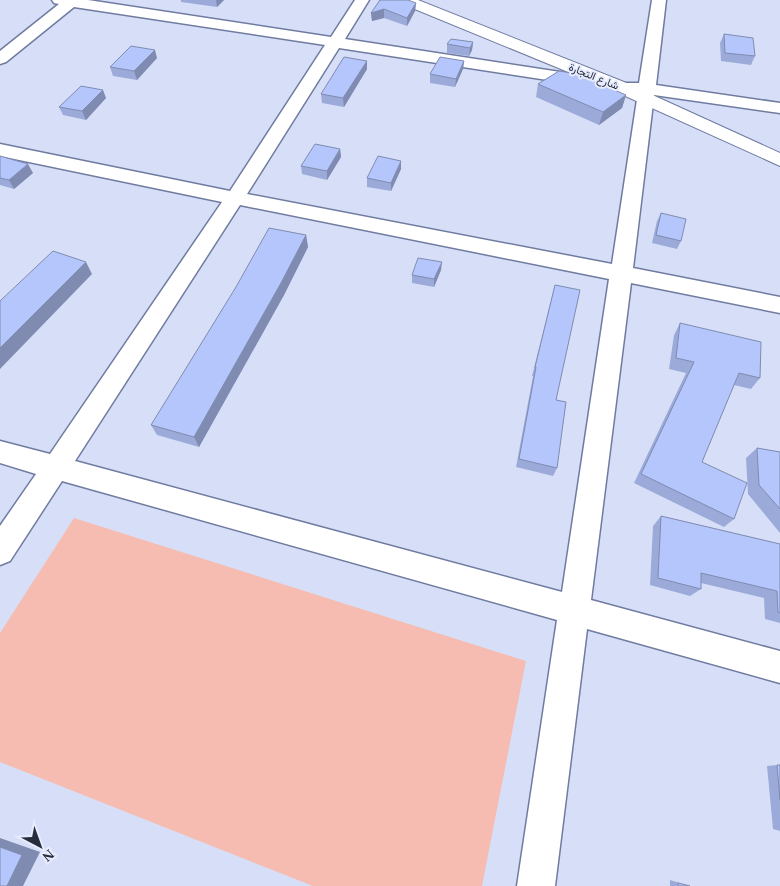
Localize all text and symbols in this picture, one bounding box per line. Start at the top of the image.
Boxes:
street label: شارع التجارة [566,61,621,93]
north arrow [15,821,65,871]
text: N [39,846,57,864]

